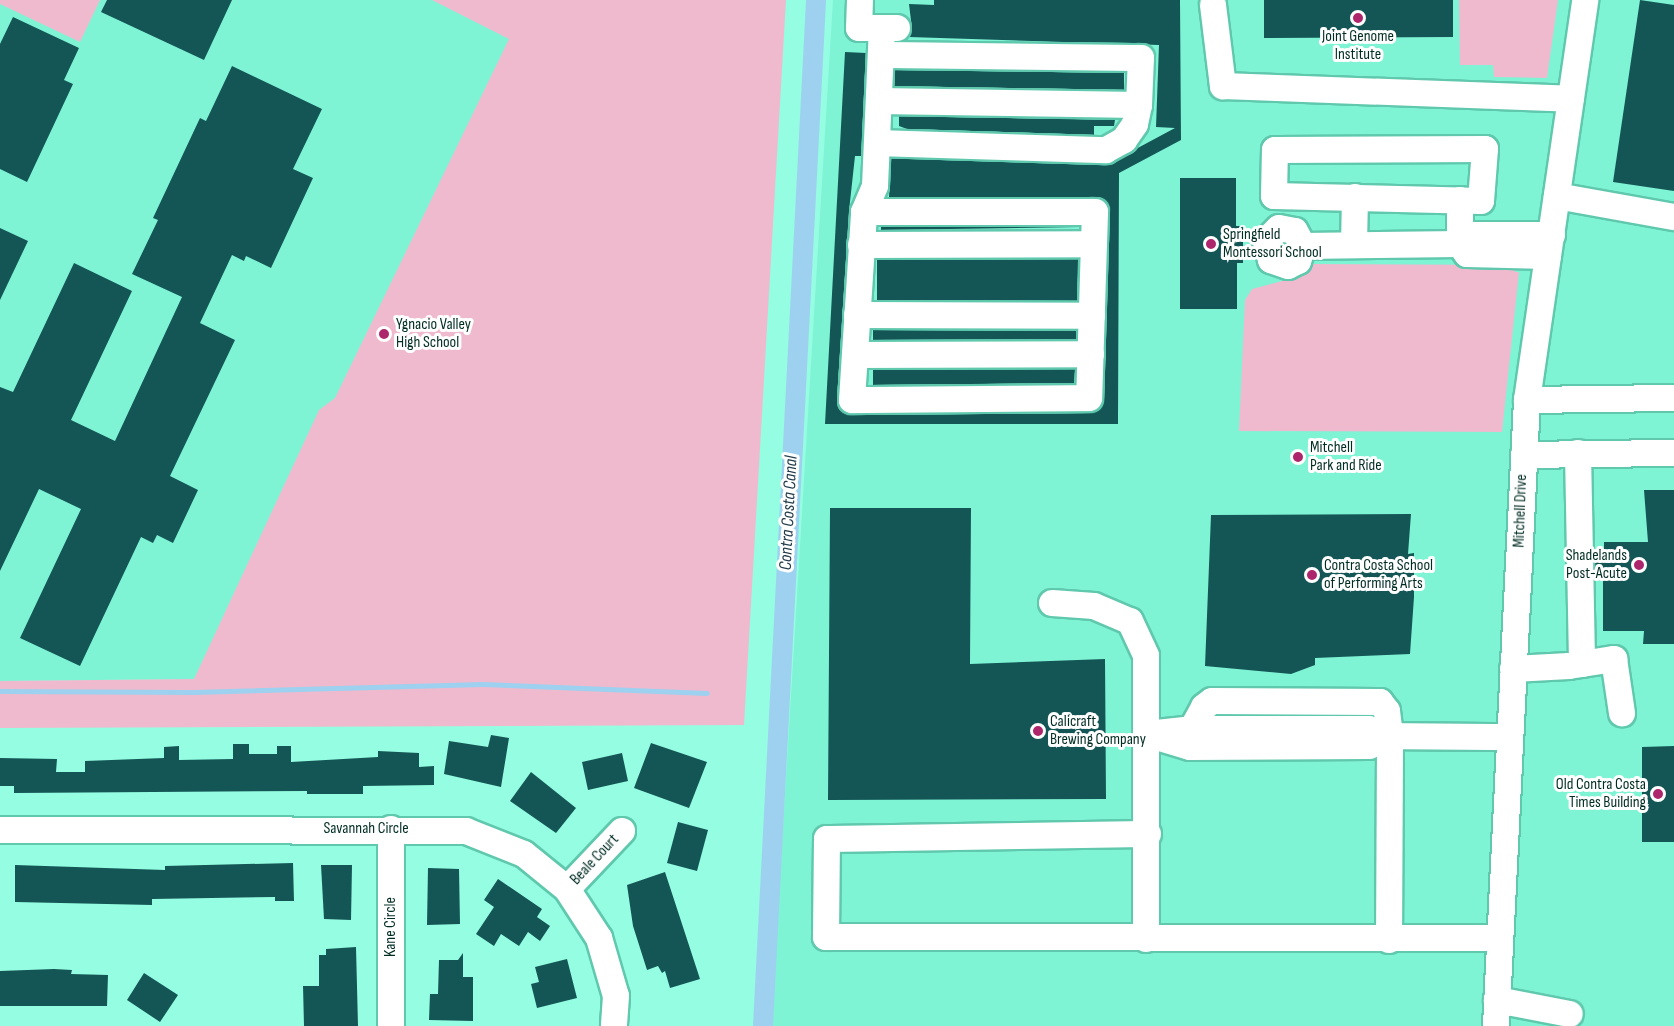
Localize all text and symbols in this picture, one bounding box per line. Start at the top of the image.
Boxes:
marker: Joint Genome Institute [1351,11,1365,25]
place label: Joint Genome Institute [1322,27,1394,65]
place label: Springfield Montessori School [1223,225,1322,263]
marker: Springfield Montessori School [1204,237,1218,251]
place label: Ygnacio Valley High School [396,315,471,353]
marker: Ygnacio Valley High School [377,327,391,341]
place label: Mitchell Park and Ride [1310,438,1382,476]
marker: Mitchell Park and Ride [1291,450,1305,464]
water label: Contra Costa Canal [775,455,803,571]
street label: Mitchell Drive [1510,474,1532,548]
place label: Shadelands Post-Acute [1566,546,1627,584]
place label: Contra Costa School of Performing Arts [1324,556,1433,594]
marker: Shadelands Post-Acute [1632,558,1646,572]
marker: Contra Costa School of Performing Arts [1305,568,1319,582]
place label: Calicraft Brewing Company [1050,712,1146,750]
marker: Calicraft Brewing Company [1031,724,1045,738]
place label: Old Contra Costa Times Building [1556,775,1646,813]
marker: Old Contra Costa Times Building [1651,787,1665,801]
street label: Savannah Circle [323,819,409,839]
street label: Beale Court [567,831,623,889]
street label: Kane Circle [381,897,401,957]

